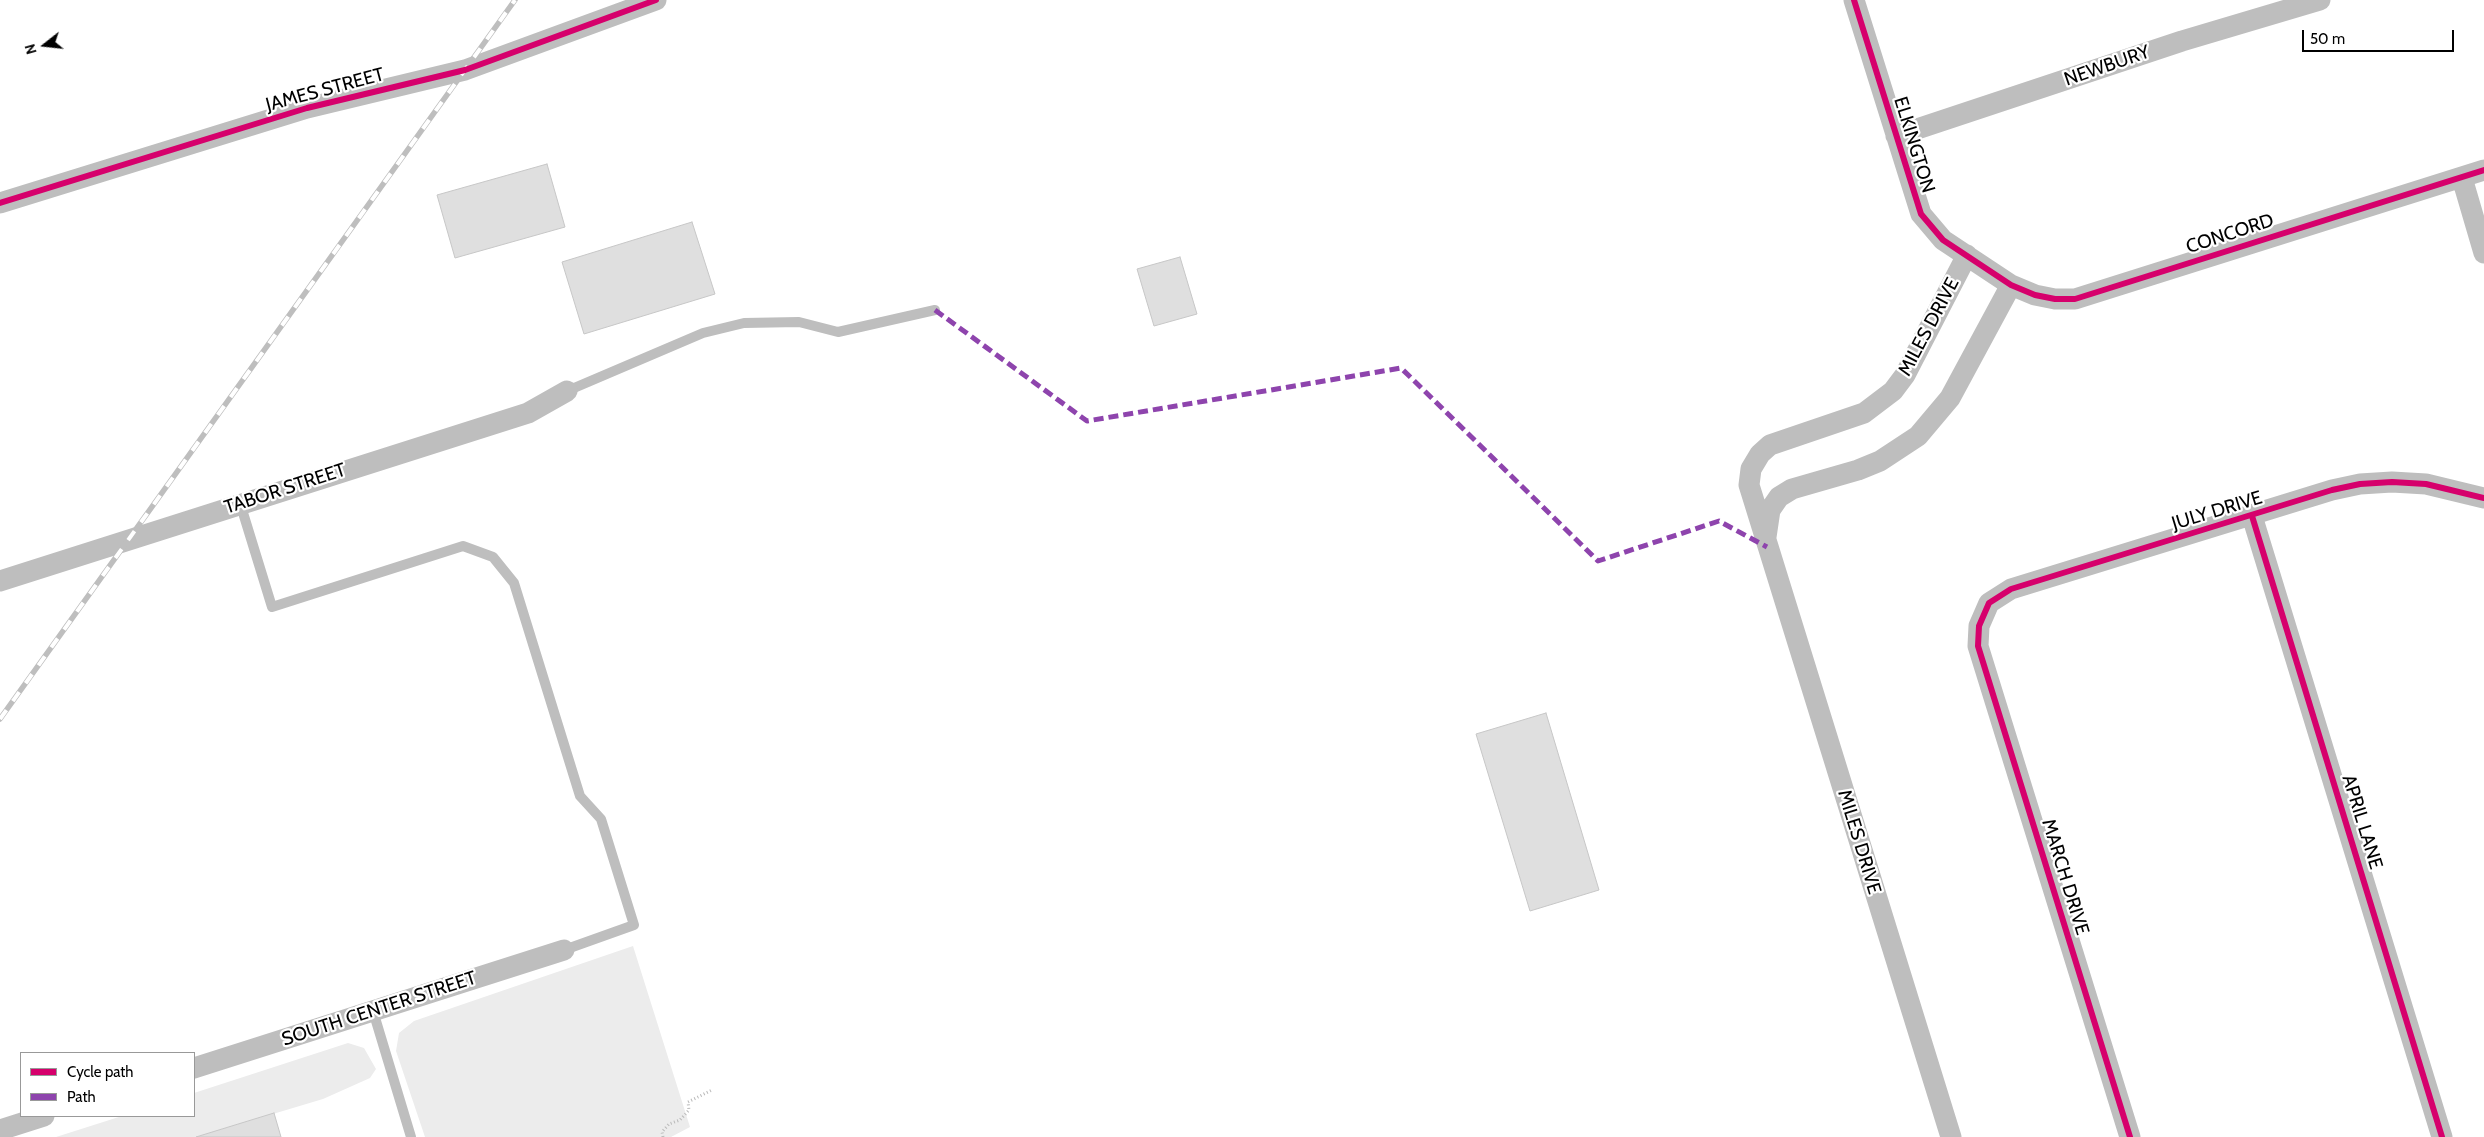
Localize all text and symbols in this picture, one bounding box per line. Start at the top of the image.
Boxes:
north arrow [20,20,70,70]
scale bar [2304,20,2456,52]
text: 50 m [2310,30,2345,48]
street label: NEWBURY [2061,41,2153,91]
text: N [21,42,41,56]
street label: JAMES STREET [263,63,387,117]
street label: ELKINGTON [1889,94,1939,196]
street label: CONCORD [2183,209,2277,259]
street label: MILES DRIVE [1894,274,1964,380]
street label: TABOR STREET [221,459,349,519]
street label: JULY DRIVE [2169,486,2265,536]
street label: APRIL LANE [2337,772,2387,872]
street label: MILES DRIVE [1832,787,1886,897]
street label: MARCH DRIVE [2037,816,2093,938]
street label: SOUTH CENTER STREET [279,967,479,1051]
legend [20,1052,195,1117]
text: Cycle path [67,1063,133,1081]
text: Path [67,1088,96,1106]

